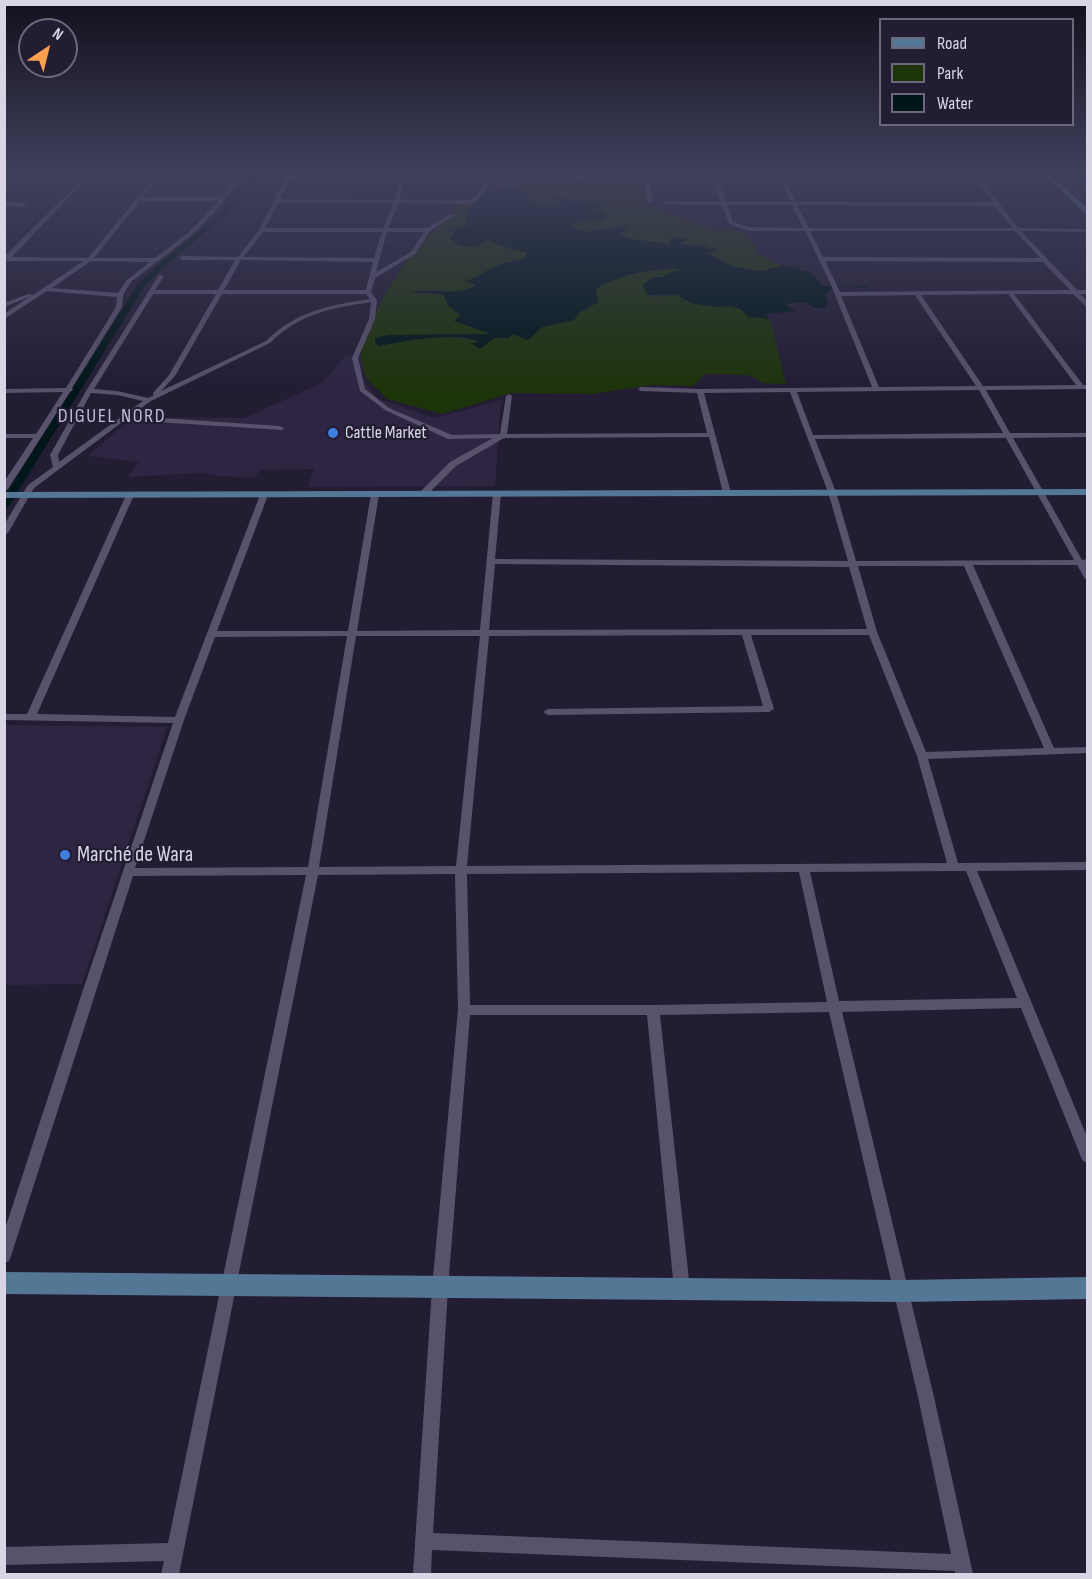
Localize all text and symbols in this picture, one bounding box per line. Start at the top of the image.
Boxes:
north arrow [18,18,78,78]
legend [879,18,1074,126]
text: N [49,24,66,45]
text: Road [937,33,967,54]
text: Park [937,63,963,84]
text: Water [937,93,973,114]
district label: DIGUEL NORD [58,405,166,429]
place label: Cattle Market [345,422,427,444]
marker: Cattle Market [326,426,340,440]
place label: Marché de Wara [77,842,193,868]
marker: Marché de Wara [58,848,72,862]

